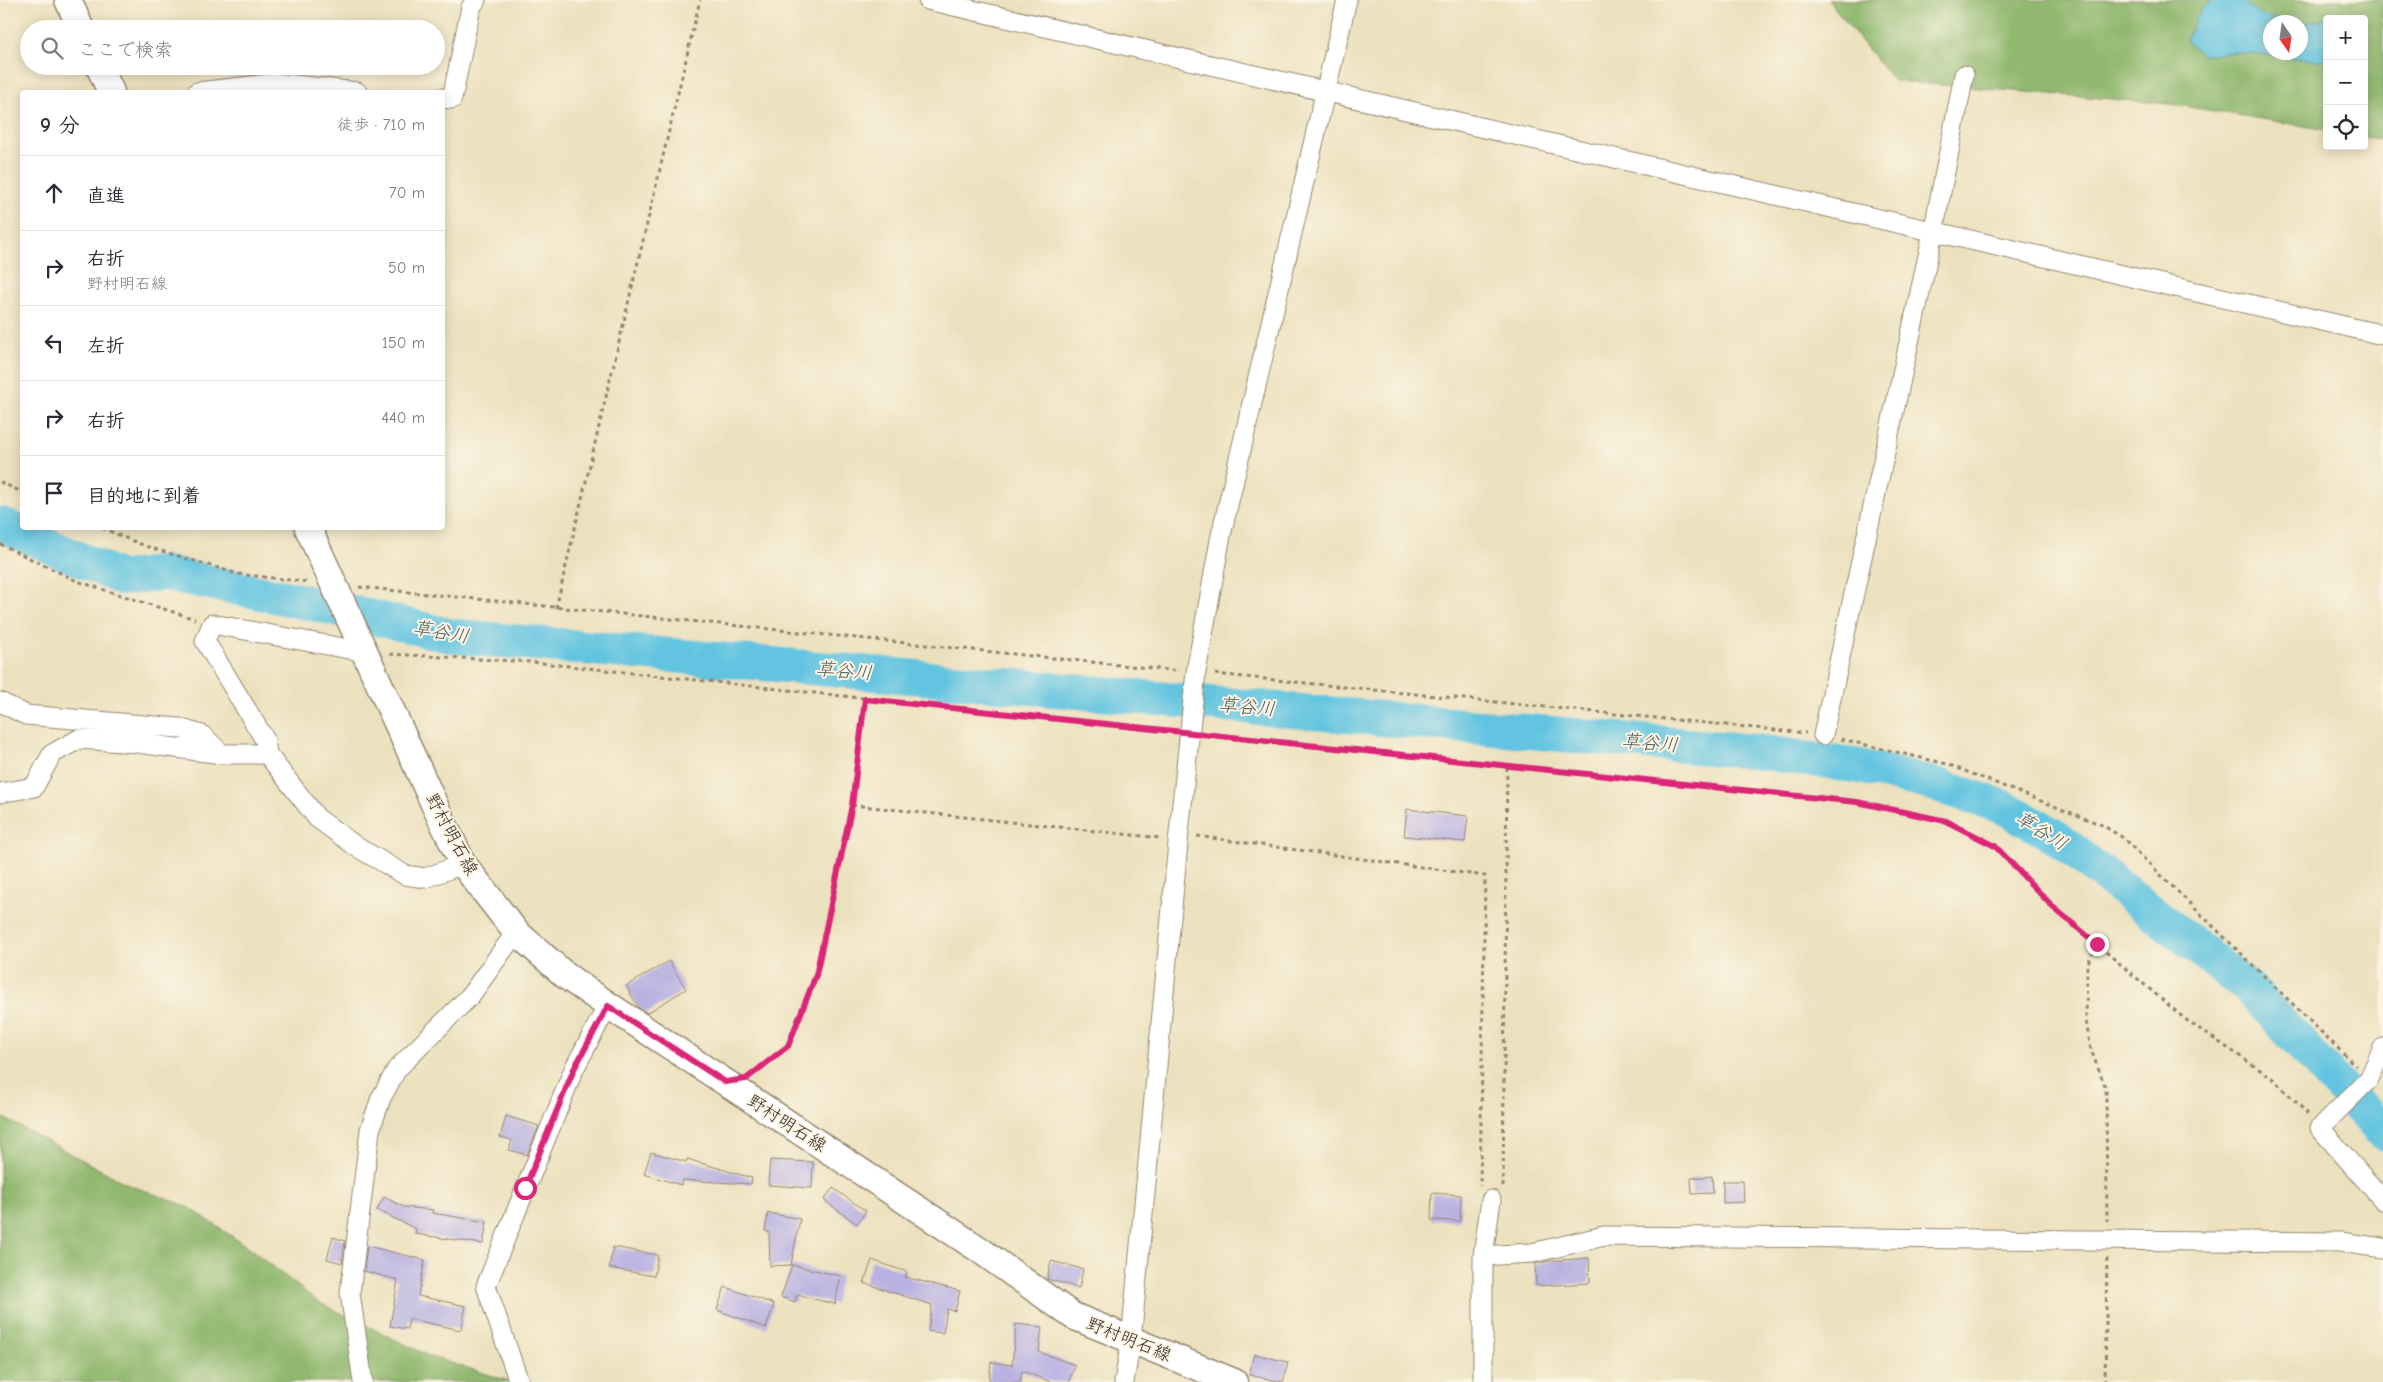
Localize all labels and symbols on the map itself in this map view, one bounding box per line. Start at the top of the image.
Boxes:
north arrow [2263,15,2308,60]
water label: 草谷川 [411,616,471,648]
water label: 草谷川 [815,658,873,684]
water label: 草谷川 [1218,694,1276,720]
water label: 草谷川 [1621,730,1679,756]
street label: 野村明石線 [421,790,482,879]
water label: 草谷川 [2011,806,2071,855]
route end [2086,933,2109,956]
street label: 野村明石線 [743,1090,830,1157]
route start [514,1177,537,1200]
street label: 野村明石線 [1083,1313,1174,1366]

